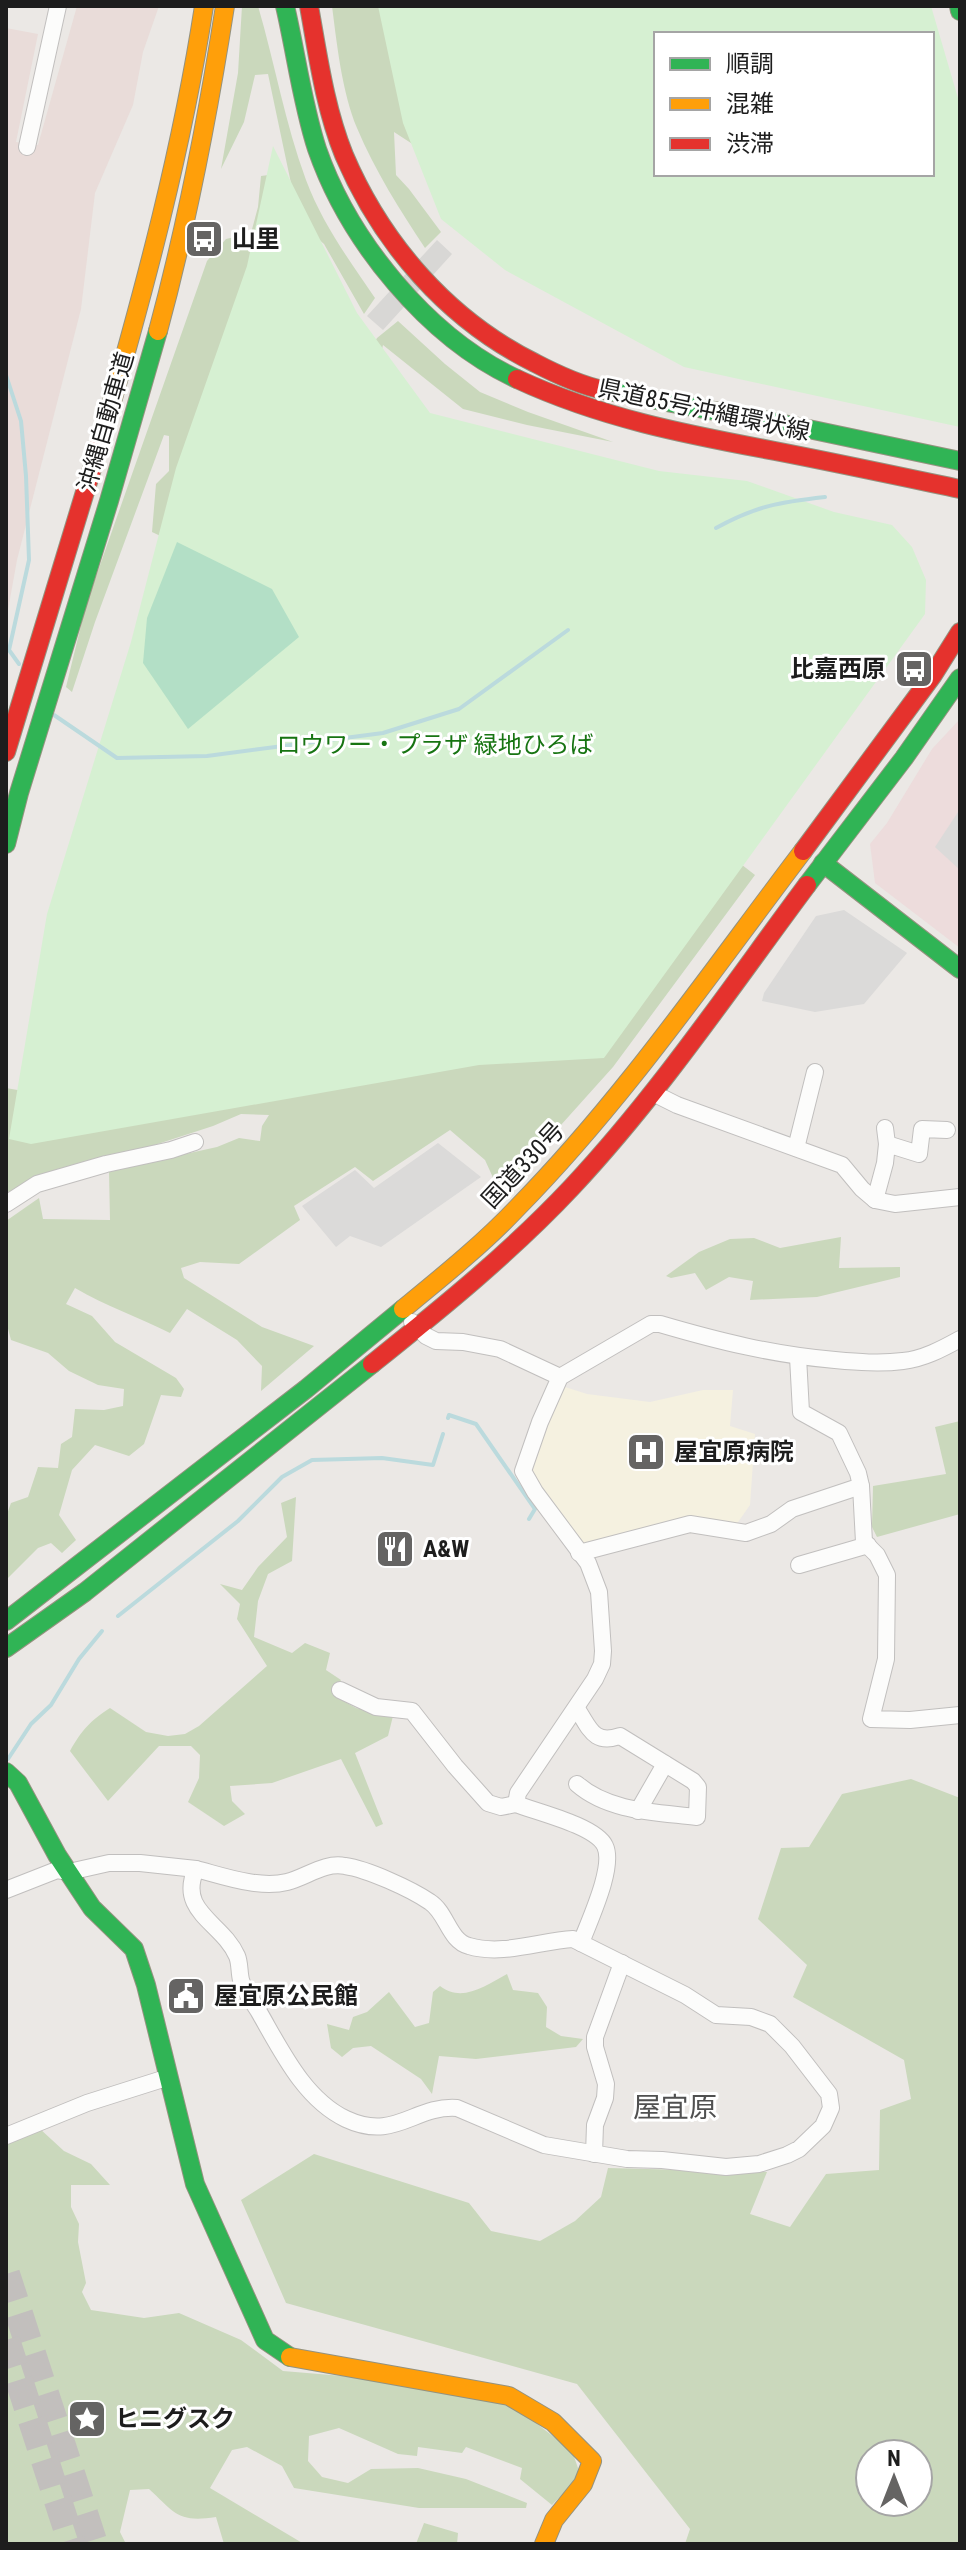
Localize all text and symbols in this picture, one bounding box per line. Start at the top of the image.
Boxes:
legend [654,32,934,176]
text: 順調 [726,50,774,78]
text: 混雑 [726,90,774,118]
text: 渋滞 [726,130,774,158]
bus stop icon: 山里 [183,218,225,260]
place label: 山里 [232,225,280,253]
street label: 沖縄自動車道 [73,349,139,495]
street label: 県道85号沖縄環状線 [596,374,812,446]
bus stop icon: 比嘉西原 [893,648,935,690]
place label: 比嘉西原 [790,655,886,683]
park label: ロウワー・プラザ 緑地ひろば [276,731,594,759]
street label: 国道330号 [476,1116,570,1214]
hospital icon: 屋宜原病院 [625,1431,667,1473]
place label: 屋宜原病院 [674,1438,794,1466]
restaurant icon: A&W [374,1528,416,1570]
place label: A&W [423,1535,469,1563]
public building icon: 屋宜原公民館 [165,1975,207,2017]
place label: 屋宜原公民館 [214,1982,358,2010]
district label: 屋宜原 [633,2091,717,2124]
place icon: ヒニグスク [66,2398,108,2440]
place label: ヒニグスク [115,2405,235,2433]
north arrow [854,2438,934,2518]
text: N [887,2446,901,2471]

